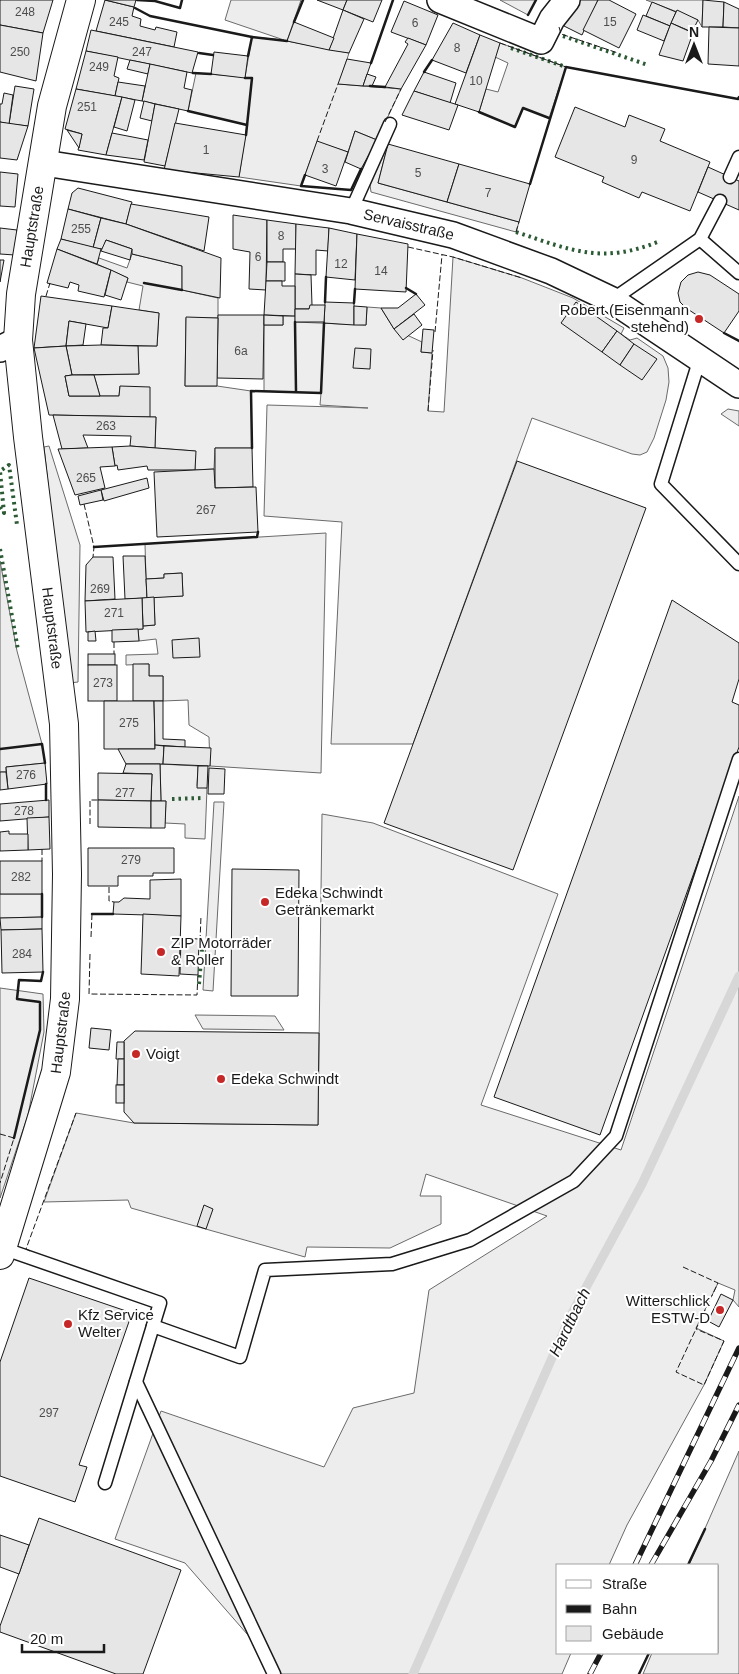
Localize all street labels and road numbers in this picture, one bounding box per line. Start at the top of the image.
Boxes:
street label: Hauptstraße [16,185,47,269]
street label: Servaisstraße [362,205,456,243]
street label: Hauptstraße [39,586,66,670]
street label: Hauptstraße [47,991,73,1075]

